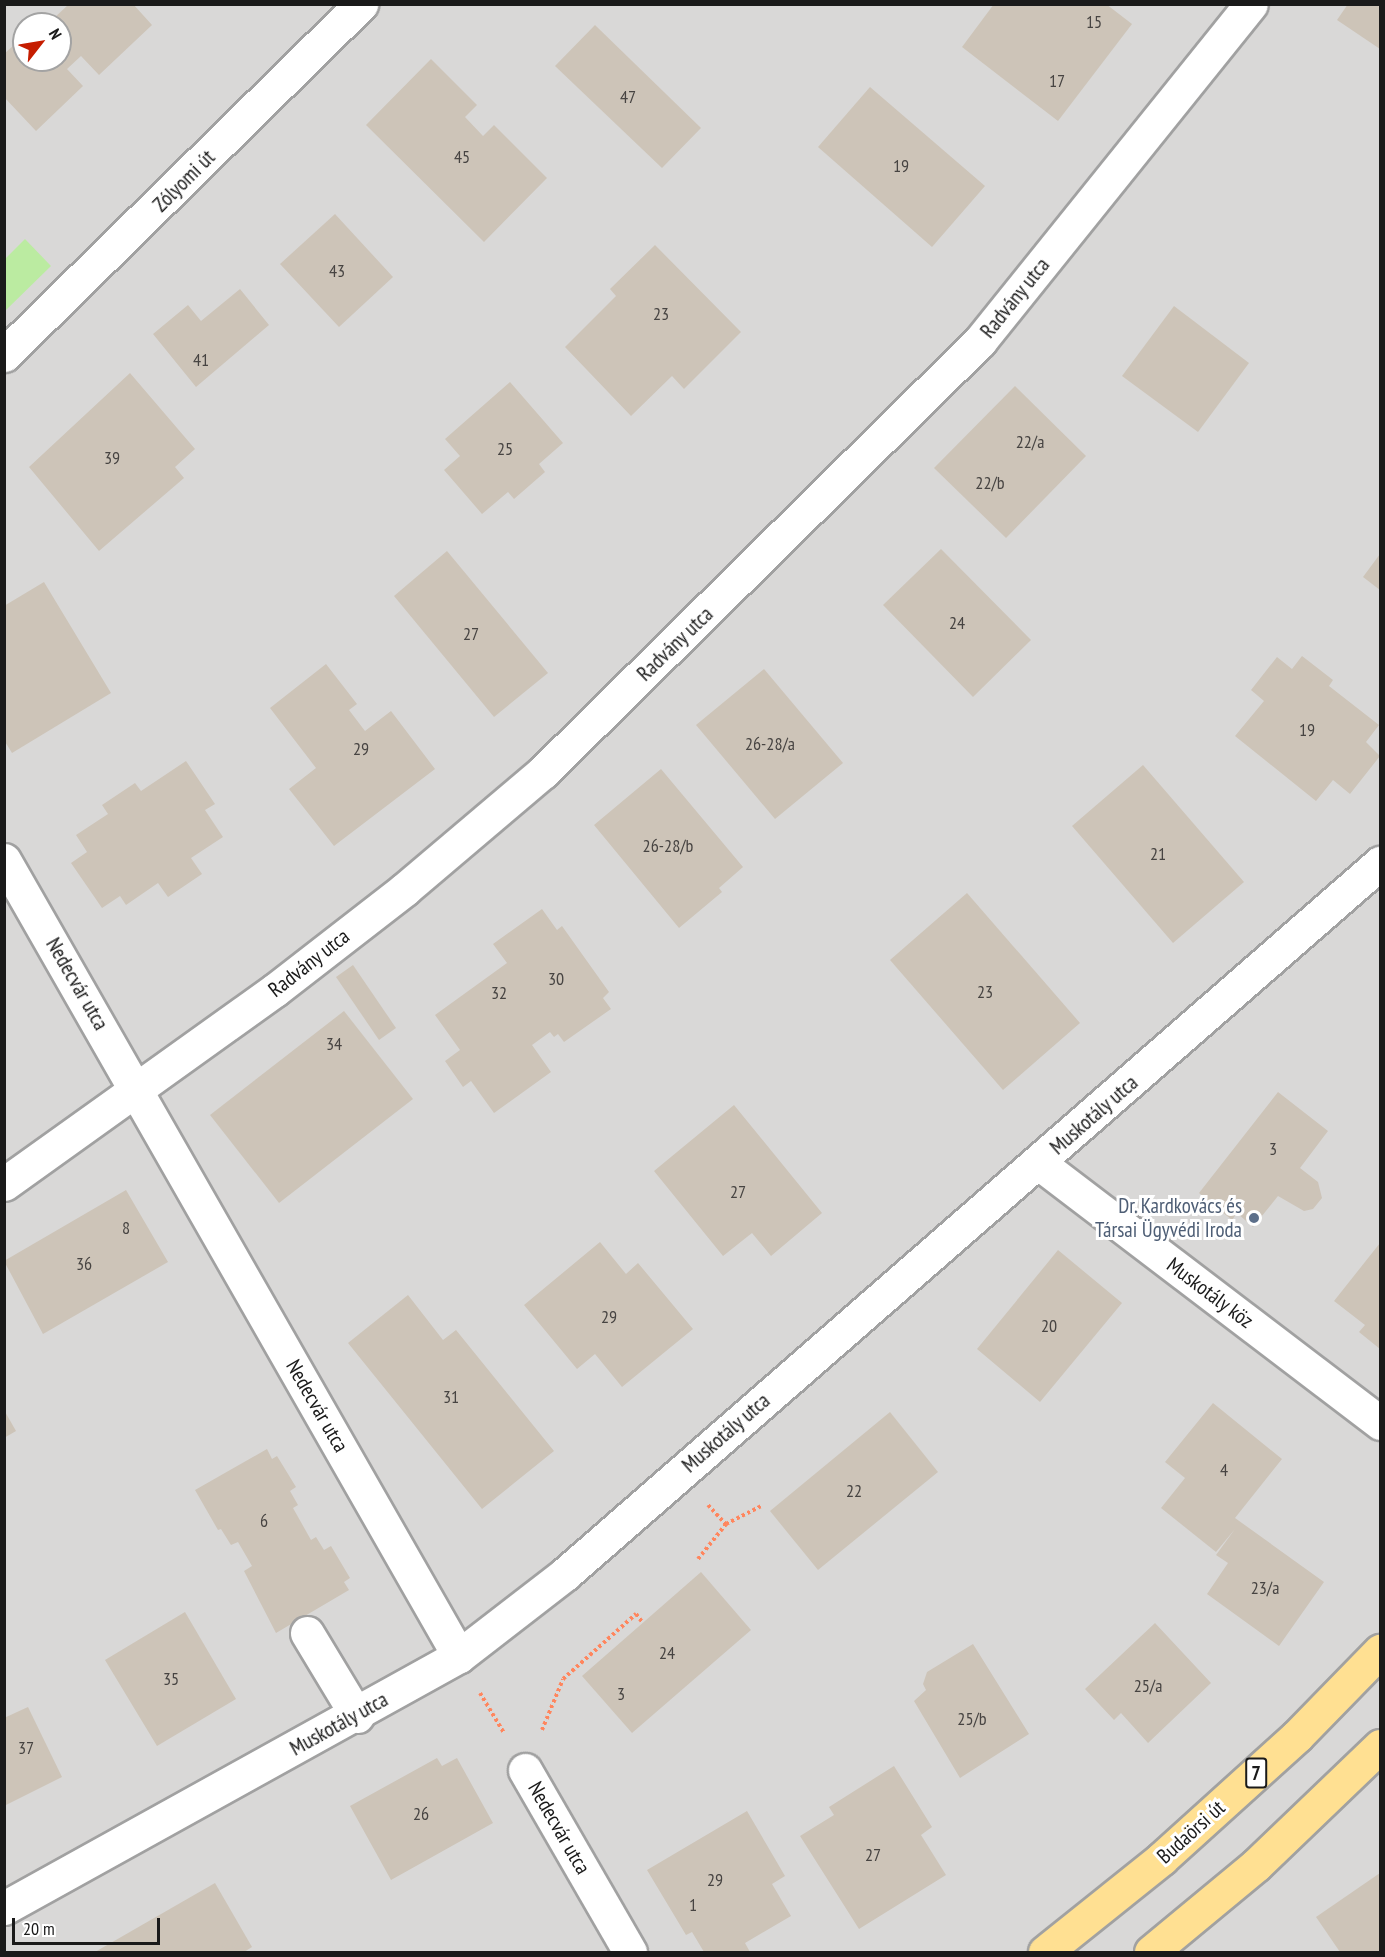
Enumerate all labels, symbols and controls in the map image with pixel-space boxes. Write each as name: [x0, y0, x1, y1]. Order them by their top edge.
house number: 15: [1086, 11, 1102, 33]
north arrow: [12, 12, 72, 72]
text: N: [45, 25, 67, 43]
house number: 17: [1049, 70, 1065, 92]
house number: 47: [620, 86, 636, 108]
street label: Zólyomi út: [148, 145, 220, 217]
house number: 45: [454, 146, 470, 168]
house number: 19: [893, 155, 909, 177]
street label: Radvány utca: [975, 253, 1055, 343]
house number: 43: [329, 260, 345, 282]
house number: 23: [653, 303, 669, 325]
house number: 41: [193, 349, 209, 371]
house number: 22/a: [1016, 431, 1044, 453]
house number: 25: [497, 438, 513, 460]
house number: 39: [104, 447, 120, 469]
house number: 22/b: [975, 472, 1005, 494]
street label: Radvány utca: [632, 601, 718, 687]
house number: 24: [949, 612, 965, 634]
house number: 27: [463, 623, 479, 645]
house number: 19: [1299, 719, 1315, 741]
house number: 26-28/a: [745, 733, 795, 755]
house number: 29: [353, 738, 369, 760]
house number: 26-28/b: [643, 835, 693, 857]
house number: 21: [1150, 843, 1166, 865]
street label: Radvány utca: [263, 923, 355, 1003]
street label: Nedecvár utca: [40, 933, 114, 1035]
house number: 30: [548, 968, 564, 990]
house number: 23: [977, 981, 993, 1003]
house number: 32: [491, 982, 507, 1004]
house number: 34: [326, 1033, 342, 1055]
street label: Muskotály utca: [1045, 1070, 1143, 1160]
house number: 3: [1269, 1138, 1277, 1160]
house number: 27: [730, 1181, 746, 1203]
place label: Dr. Kardkovács és Társai Ügyvédi Iroda: [1095, 1193, 1242, 1243]
marker: Dr. Kardkovács és Társai Ügyvédi Iroda: [1247, 1211, 1261, 1225]
house number: 8: [122, 1217, 130, 1239]
street label: Muskotály köz: [1162, 1252, 1258, 1334]
house number: 36: [76, 1253, 92, 1275]
house number: 29: [601, 1306, 617, 1328]
house number: 20: [1041, 1315, 1057, 1337]
street label: Nedecvár utca: [280, 1355, 354, 1457]
house number: 31: [443, 1386, 459, 1408]
street label: Muskotály utca: [677, 1388, 775, 1478]
house number: 4: [1220, 1459, 1228, 1481]
house number: 22: [846, 1480, 862, 1502]
house number: 6: [260, 1510, 268, 1532]
house number: 23/a: [1251, 1577, 1279, 1599]
house number: 24: [659, 1642, 675, 1664]
house number: 35: [163, 1668, 179, 1690]
house number: 25/a: [1134, 1675, 1162, 1697]
house number: 3: [617, 1683, 625, 1705]
street label: Muskotály utca: [285, 1687, 393, 1761]
house number: 25/b: [957, 1708, 987, 1730]
house number: 37: [18, 1737, 34, 1759]
road number: 7: [1244, 1756, 1268, 1790]
street label: Nedecvár utca: [522, 1777, 596, 1879]
street label: Budaörsi út: [1152, 1795, 1230, 1869]
house number: 26: [413, 1803, 429, 1825]
house number: 27: [865, 1844, 881, 1866]
house number: 29: [707, 1869, 723, 1891]
house number: 1: [689, 1894, 697, 1916]
scale bar: [15, 1906, 164, 1944]
text: 20 m: [23, 1917, 55, 1940]

